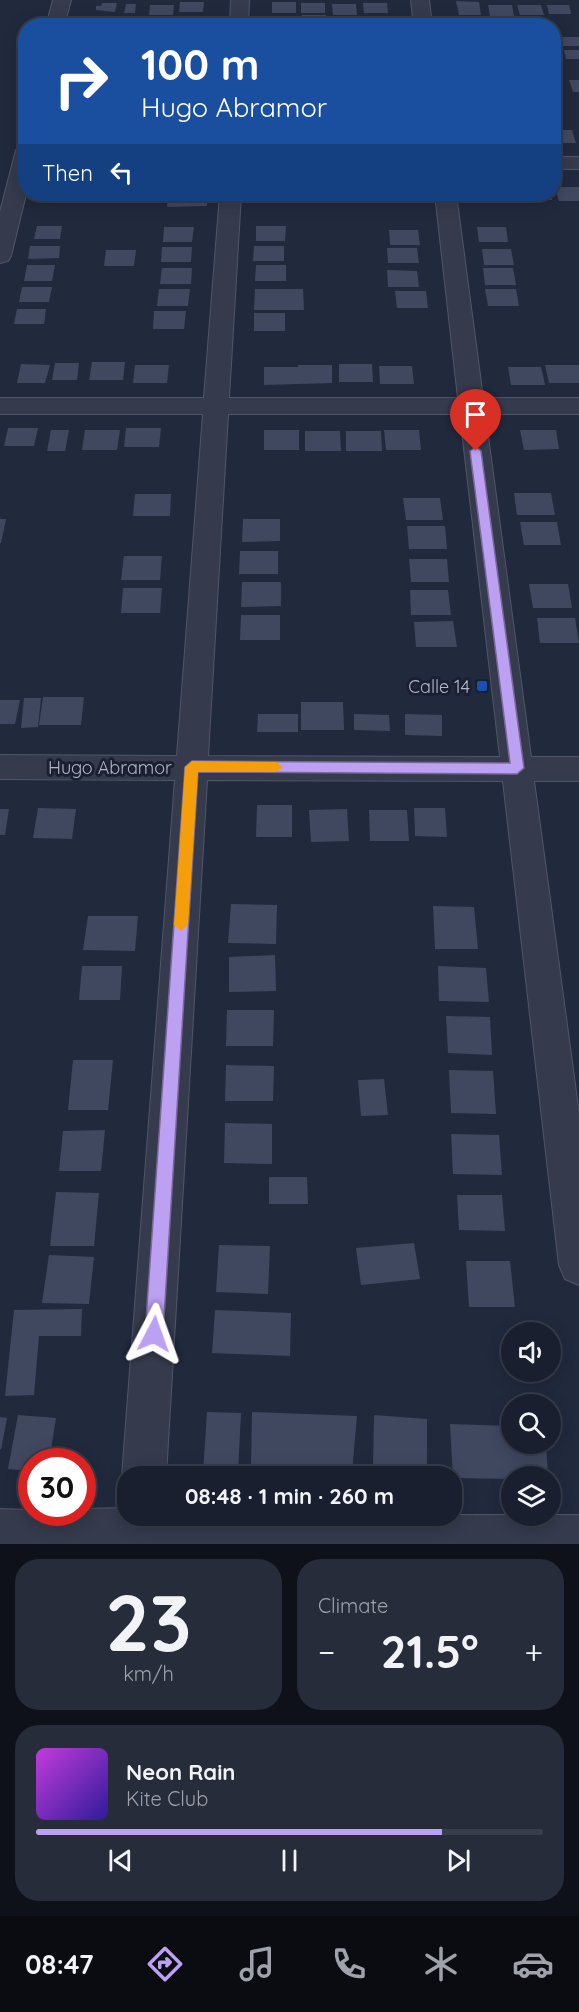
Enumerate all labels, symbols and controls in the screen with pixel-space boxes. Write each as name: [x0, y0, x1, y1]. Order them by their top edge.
text: 100 m: [141, 38, 259, 91]
icon: right: [42, 42, 120, 120]
text: Hugo Abramor: [141, 90, 327, 124]
icon: left: [105, 156, 138, 189]
text: Then: [42, 159, 93, 187]
pin: [450, 389, 501, 451]
icon: arrive: [459, 398, 492, 431]
place label: Calle 14: [408, 675, 470, 698]
marker: Calle 14: [475, 679, 489, 693]
street label: Hugo Abramor: [48, 756, 172, 779]
position arrow: [122, 1302, 186, 1366]
map controls: [501, 1322, 561, 1526]
button: sound: [501, 1322, 561, 1382]
button: search: [501, 1394, 561, 1454]
speed limit sign: 30: [18, 1448, 96, 1526]
button: layers: [501, 1466, 561, 1526]
text: 08:48 · 1 min · 260 m: [185, 1482, 394, 1510]
text: 23: [105, 1573, 192, 1671]
text: Climate: [318, 1593, 388, 1618]
text: 21.5°: [381, 1623, 479, 1679]
text: −: [318, 1631, 335, 1672]
text: +: [524, 1631, 543, 1672]
text: km/h: [123, 1661, 174, 1686]
text: Neon Rain: [126, 1758, 235, 1786]
text: Kite Club: [126, 1786, 208, 1811]
icon: previous: [104, 1844, 137, 1877]
icon: pause: [273, 1844, 306, 1877]
icon: next: [442, 1844, 475, 1877]
icon: directions: [144, 1943, 186, 1985]
icon: music: [236, 1943, 278, 1985]
icon: phone: [328, 1943, 370, 1985]
icon: climate: [420, 1943, 462, 1985]
icon: car: [512, 1943, 554, 1985]
text: 08:47: [25, 1947, 94, 1981]

